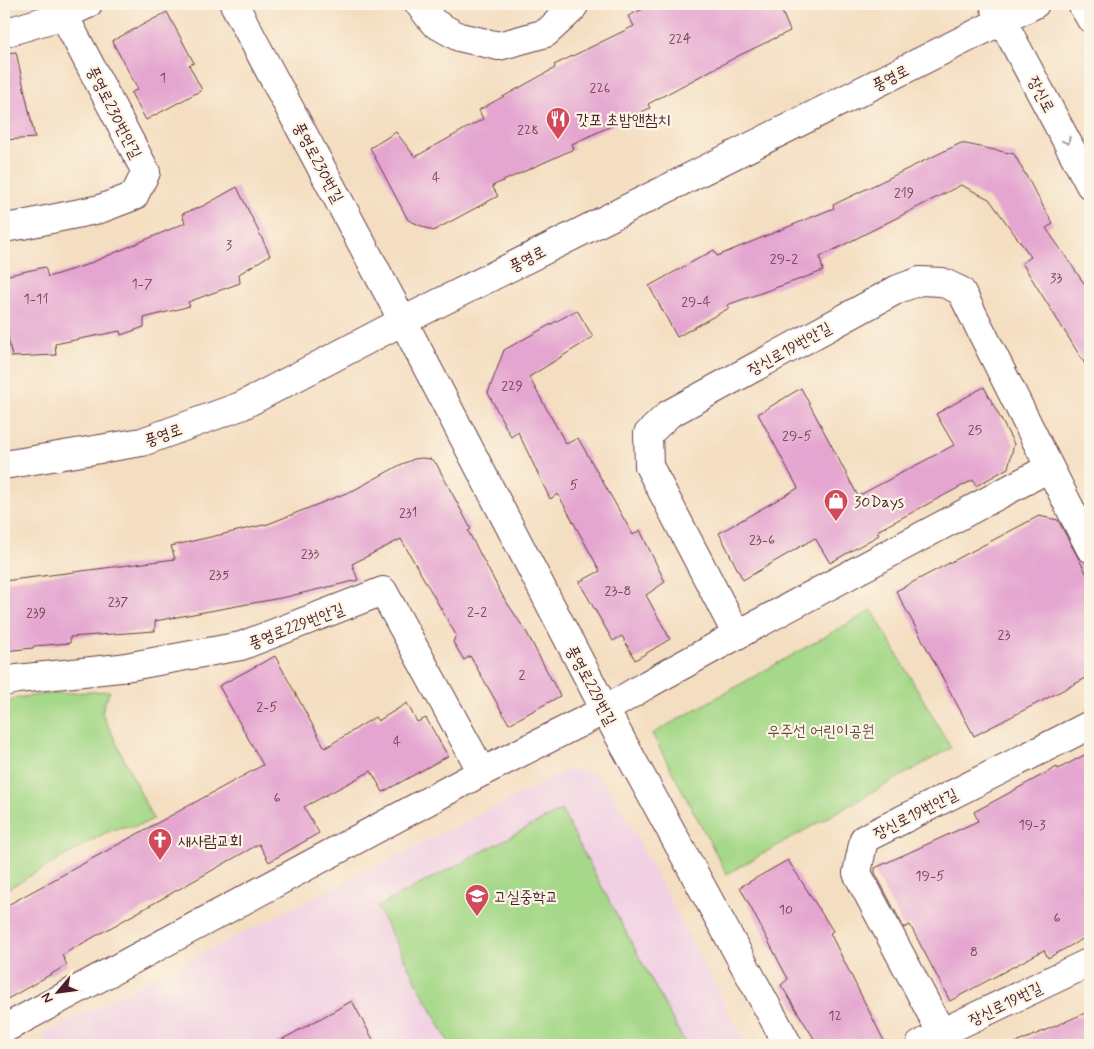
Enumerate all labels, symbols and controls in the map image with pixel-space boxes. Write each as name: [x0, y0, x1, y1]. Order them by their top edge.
house number: 224: [669, 30, 691, 48]
street label: 풍영로: [869, 60, 913, 96]
street label: 풍영로230번안길: [81, 63, 146, 163]
house number: 1: [160, 69, 166, 87]
street label: 장신로: [1022, 73, 1059, 117]
house number: 226: [590, 79, 610, 97]
restaurant icon: 갓포 초밥앤참치: [545, 106, 571, 140]
place label: 갓포 초밥앤참치: [576, 110, 670, 131]
street label: 풍영로230번길: [288, 119, 348, 207]
house number: 228: [517, 121, 539, 139]
one-way arrow: [1061, 135, 1071, 144]
house number: 4: [432, 169, 440, 187]
house number: 219: [894, 184, 914, 202]
house number: 3: [226, 236, 232, 254]
street label: 풍영로: [506, 241, 550, 277]
house number: 29-2: [770, 250, 798, 268]
house number: 33: [1050, 269, 1062, 287]
house number: 1-7: [131, 275, 153, 293]
house number: 1-11: [24, 290, 48, 308]
house number: 29-4: [681, 293, 711, 311]
street label: 장신로19번안길: [744, 318, 835, 381]
house number: 229: [501, 377, 523, 395]
street label: 풍영로: [142, 419, 185, 452]
house number: 25: [968, 421, 982, 439]
house number: 29-5: [782, 427, 812, 445]
house number: 5: [570, 476, 578, 494]
shop icon: 30Days: [823, 488, 849, 522]
place label: 30Days: [854, 492, 904, 513]
house number: 231: [399, 504, 417, 522]
house number: 23-6: [749, 531, 775, 549]
house number: 233: [301, 545, 320, 563]
house number: 235: [209, 566, 229, 584]
house number: 23-8: [605, 582, 631, 600]
house number: 237: [108, 593, 128, 611]
street label: 풍영로229번안길: [246, 598, 347, 654]
house number: 2-2: [467, 603, 487, 621]
house number: 239: [26, 604, 46, 622]
house number: 23: [998, 626, 1010, 644]
street label: 풍영로229번길: [561, 642, 621, 730]
house number: 2: [519, 666, 526, 684]
house number: 2-5: [256, 698, 278, 716]
park label: 우주선 어린이공원: [767, 721, 875, 742]
house number: 4: [393, 733, 401, 751]
street label: 장신로19번안길: [870, 784, 962, 845]
house number: 6: [273, 789, 281, 807]
house number: 19-3: [1018, 816, 1046, 834]
church icon: 새사람교회: [147, 827, 173, 861]
place label: 새사람교회: [178, 831, 242, 852]
house number: 19-5: [915, 867, 945, 885]
school or university icon: 고실중학교: [464, 883, 490, 917]
place label: 고실중학교: [494, 887, 558, 908]
house number: 10: [779, 901, 793, 919]
house number: 6: [1053, 909, 1061, 927]
house number: 8: [970, 943, 978, 961]
north arrow: [32, 966, 82, 1016]
street label: 장신로19번길: [965, 977, 1046, 1031]
text: N: [37, 989, 58, 1006]
house number: 12: [828, 1007, 842, 1025]

